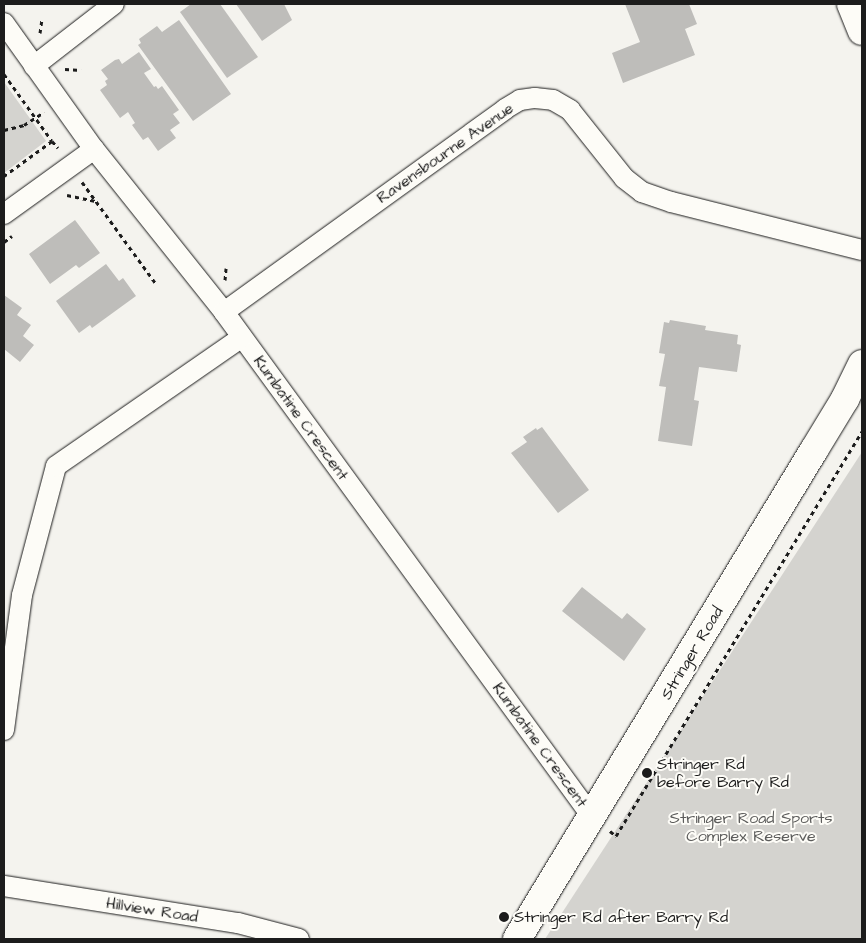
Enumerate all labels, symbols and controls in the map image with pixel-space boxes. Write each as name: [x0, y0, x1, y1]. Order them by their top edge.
street label: Ravensbourne Avenue: [373, 99, 517, 207]
street label: Kumbatine Crescent: [249, 352, 353, 484]
street label: Stringer Road: [657, 603, 727, 703]
street label: Kumbatine Crescent: [488, 679, 592, 811]
place label: Stringer Rd before Barry Rd: [657, 754, 789, 792]
marker: Stringer Rd before Barry Rd: [641, 767, 653, 779]
park label: Stringer Road Sports Complex Reserve: [670, 808, 832, 846]
street label: Hillview Road: [105, 893, 199, 927]
place label: Stringer Rd after Barry Rd: [514, 907, 728, 927]
marker: Stringer Rd after Barry Rd: [498, 911, 510, 923]

